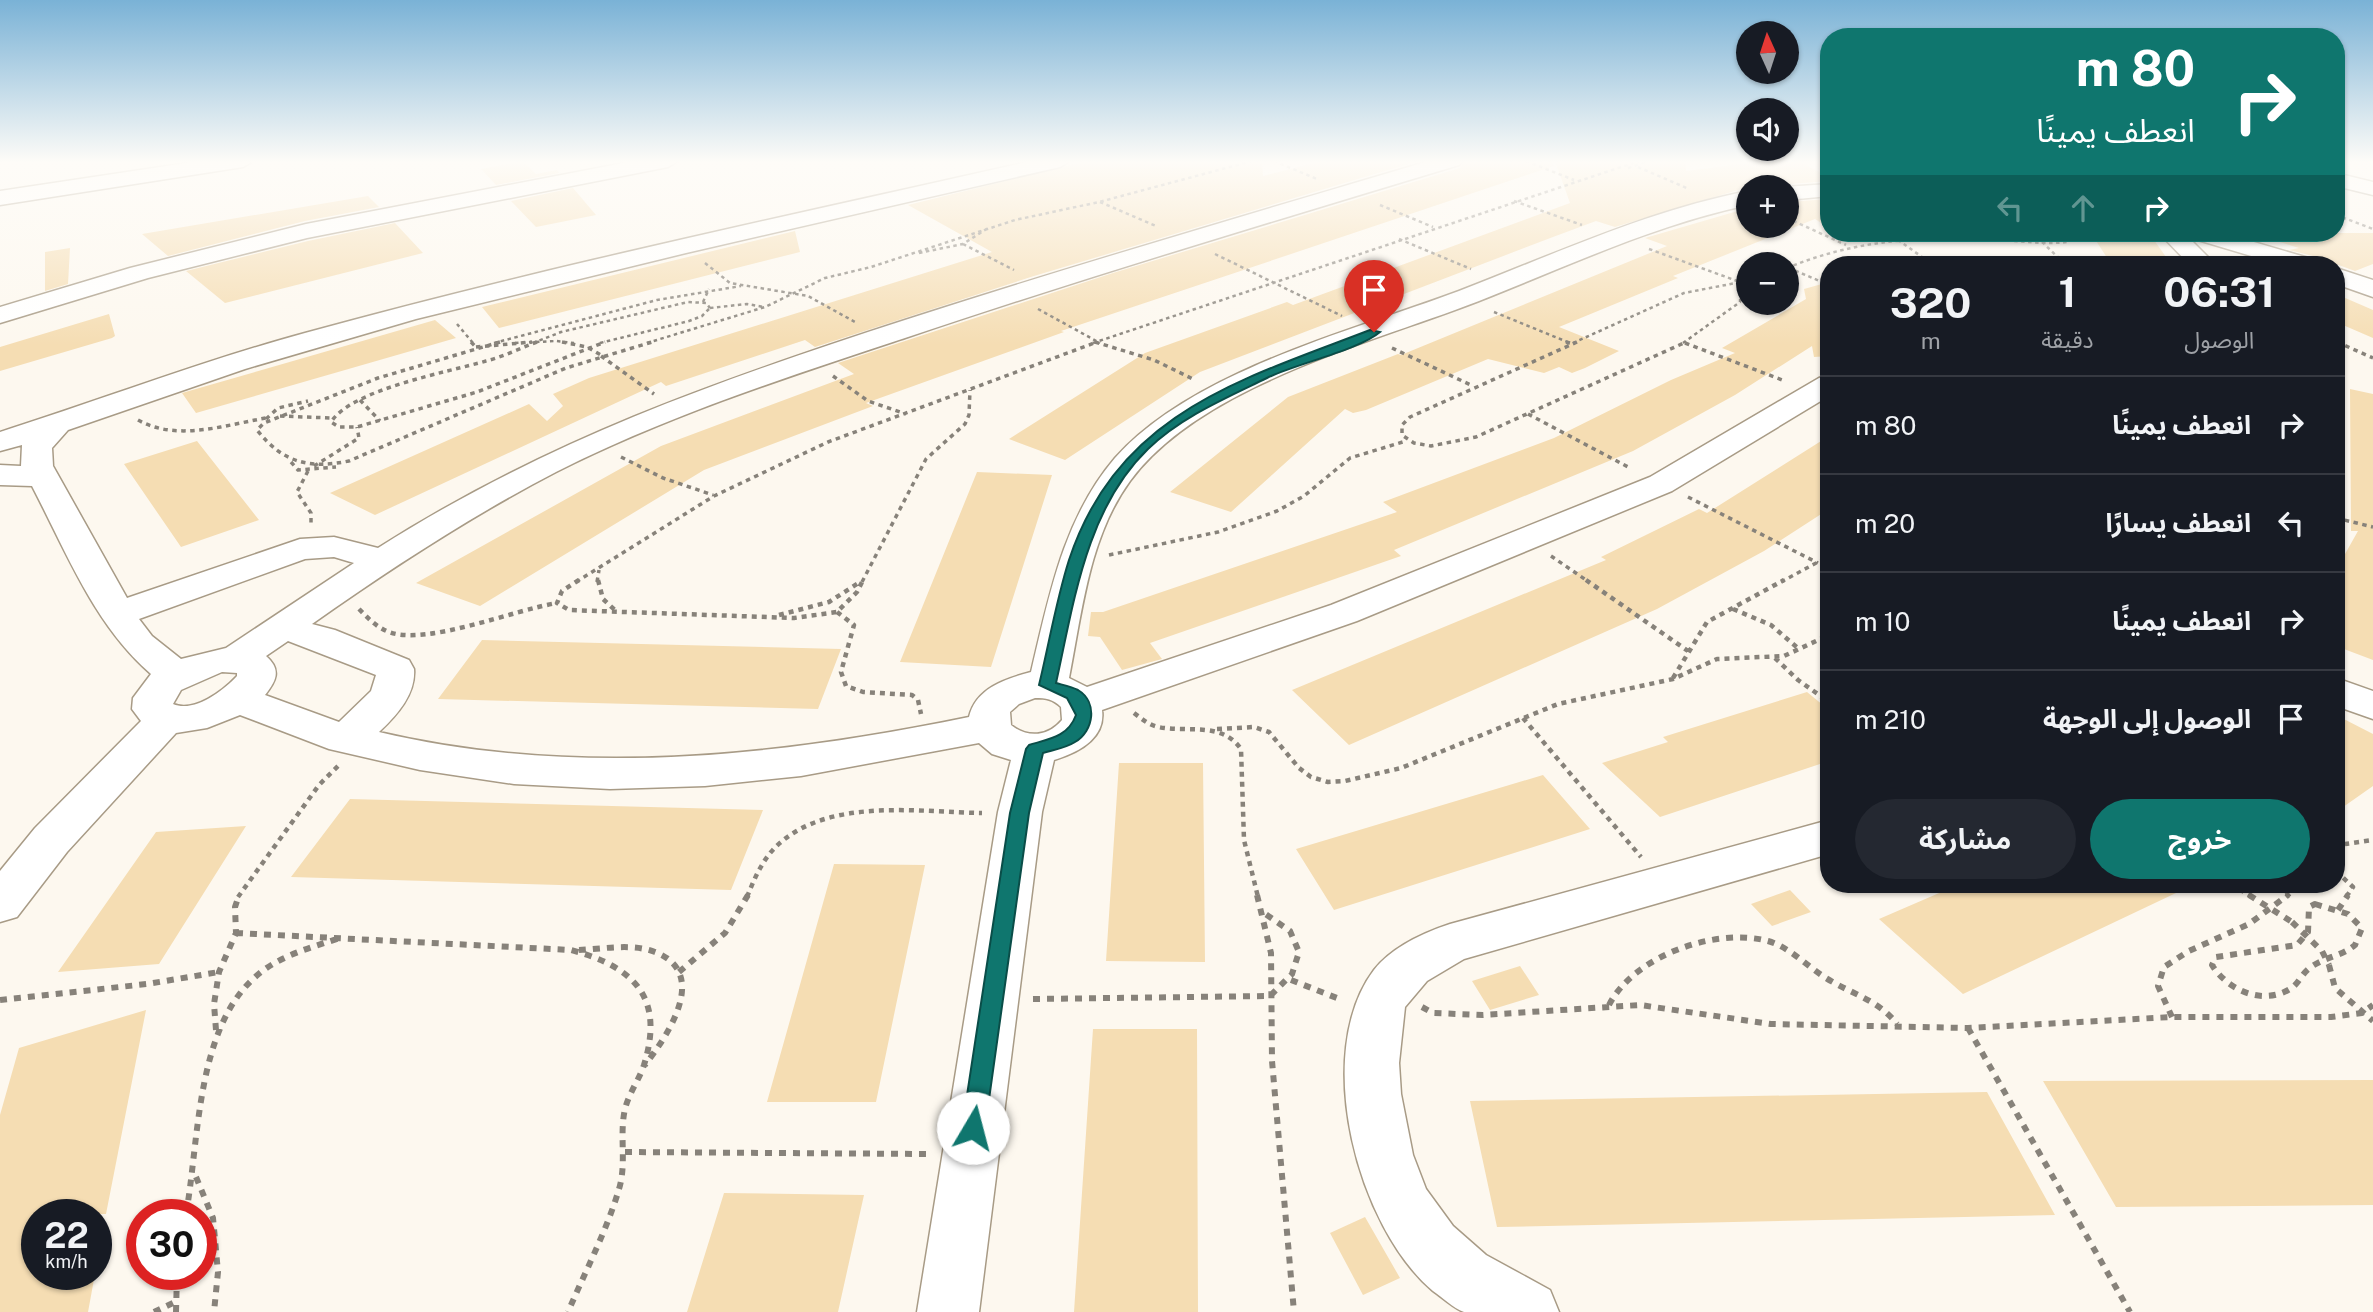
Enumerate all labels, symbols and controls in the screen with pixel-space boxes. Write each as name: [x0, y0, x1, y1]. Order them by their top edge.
north arrow: [1736, 21, 1799, 84]
map controls: [1736, 21, 1799, 315]
text: 80 m: [2076, 39, 2195, 97]
icon: right: [2219, 56, 2310, 147]
button: sound: [1736, 98, 1799, 161]
text: انعطف يمينًا: [2036, 112, 2195, 149]
button: +: [1736, 175, 1799, 238]
icon: left: [1991, 189, 2029, 227]
icon: ahead: [2064, 189, 2102, 227]
icon: right: [2137, 189, 2175, 227]
button: −: [1736, 252, 1799, 315]
pin: [1344, 260, 1404, 332]
text: 1: [2058, 267, 2076, 316]
text: 06:31: [2163, 267, 2275, 316]
icon: arrive: [1355, 271, 1393, 309]
text: 320: [1890, 278, 1971, 327]
text: دقيقة: [2041, 326, 2094, 353]
text: الوصول: [2184, 326, 2254, 353]
text: m: [1921, 327, 1941, 354]
icon: right: [2272, 406, 2310, 444]
text: انعطف يمينًا: [2112, 409, 2251, 440]
text: 80 m: [1855, 410, 1916, 441]
icon: left: [2272, 504, 2310, 542]
text: انعطف يسارًا: [2105, 507, 2251, 538]
text: 20 m: [1855, 508, 1915, 539]
icon: right: [2272, 602, 2310, 640]
text: انعطف يمينًا: [2112, 605, 2251, 636]
text: 10 m: [1855, 606, 1910, 637]
icon: arrive: [2272, 700, 2310, 738]
text: الوصول إلى الوجهة: [2043, 703, 2251, 734]
text: 210 m: [1855, 704, 1926, 735]
button: مشاركة: [1855, 799, 2076, 879]
button: خروج: [2090, 799, 2310, 879]
position arrow: [936, 1091, 1010, 1165]
speed limit sign: 30: [126, 1199, 217, 1290]
text: 22: [44, 1215, 89, 1256]
text: km/h: [45, 1251, 88, 1272]

